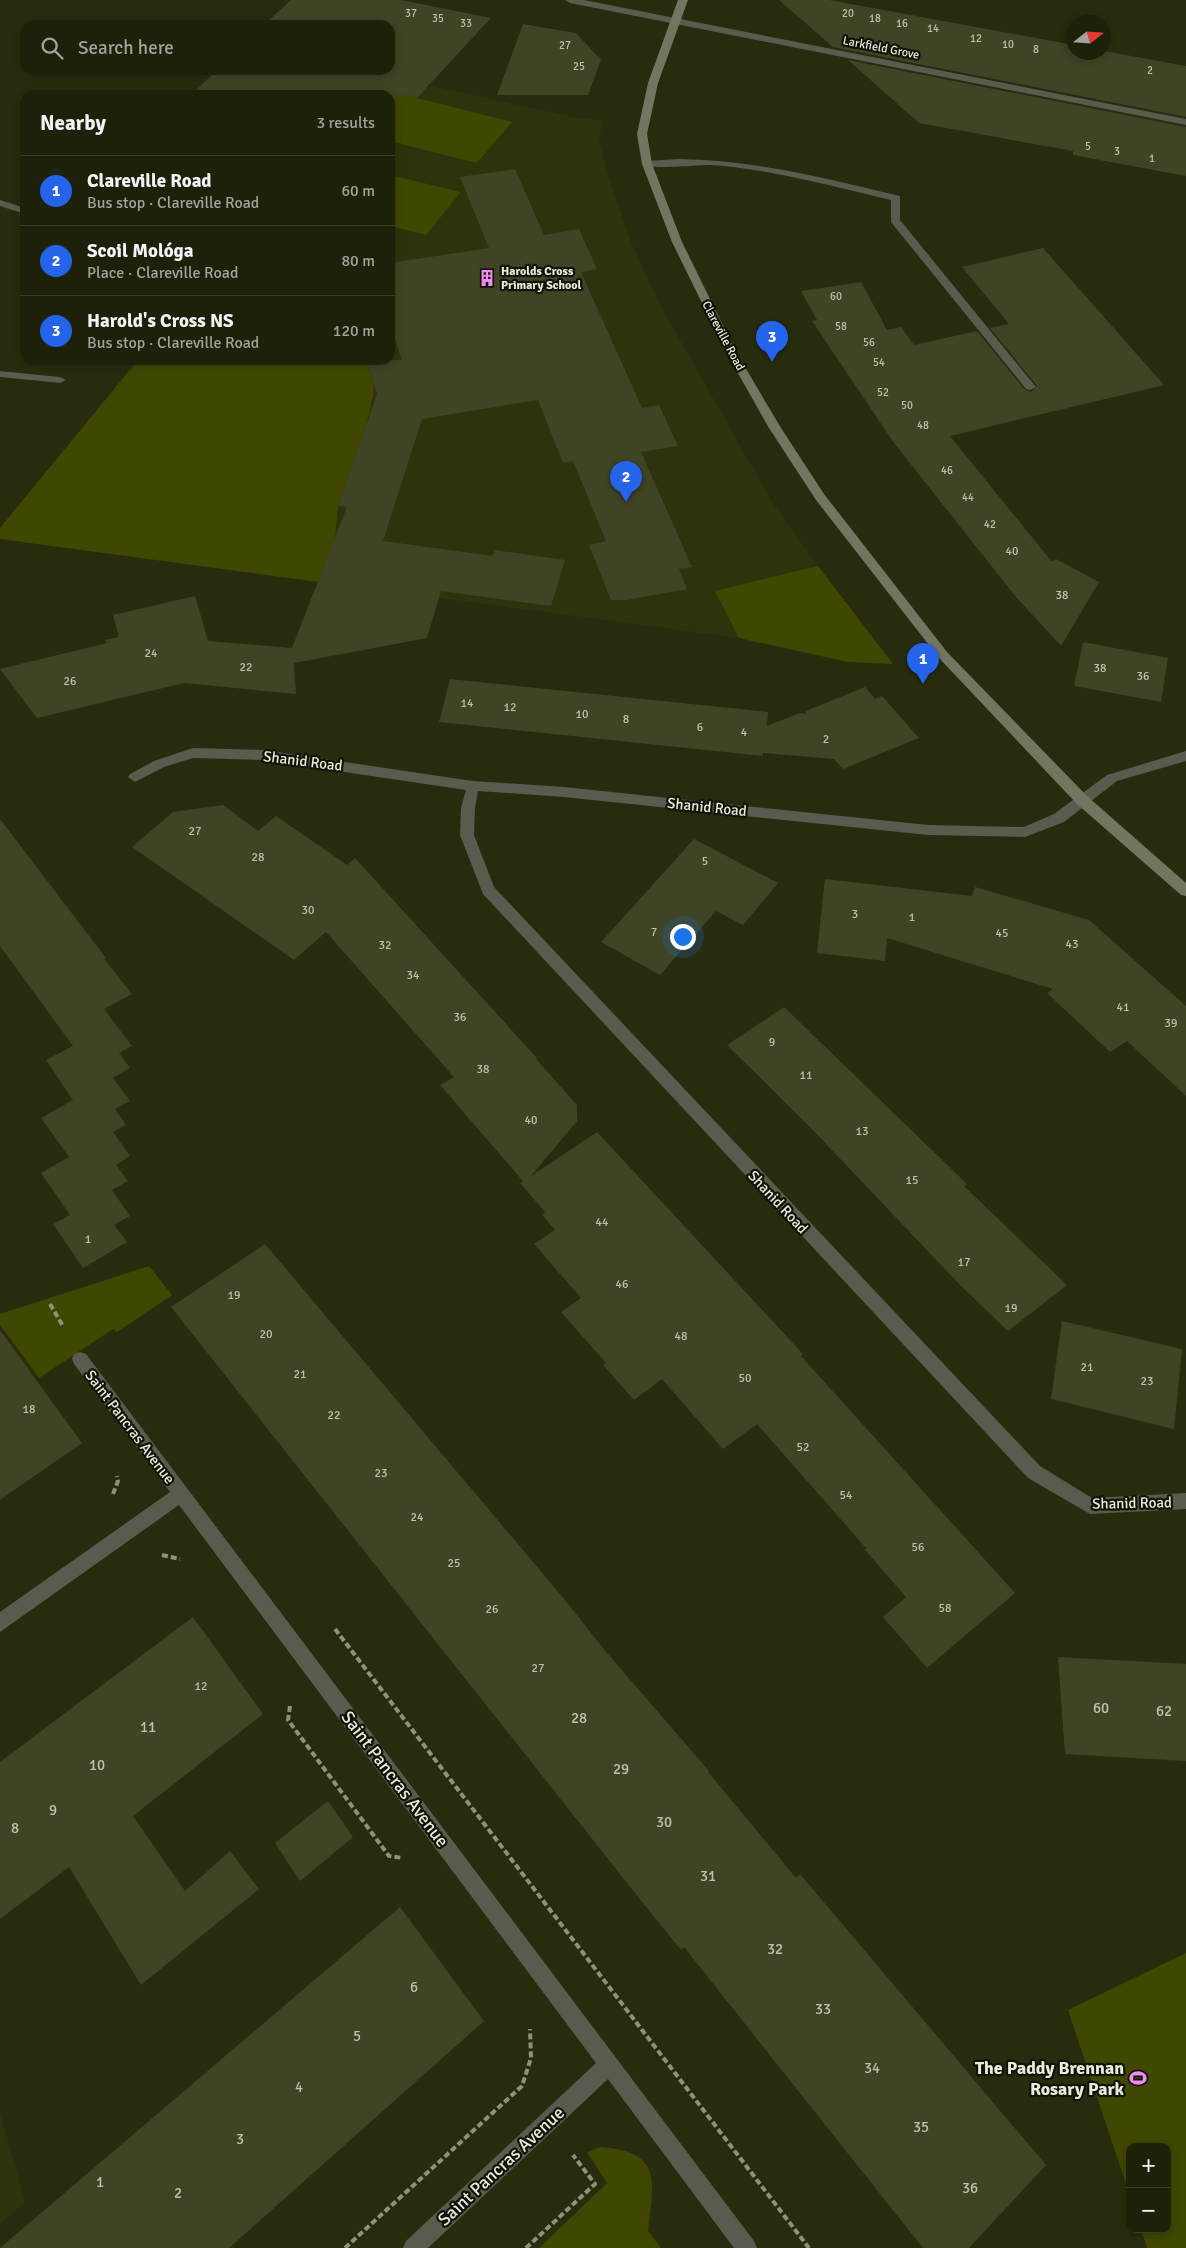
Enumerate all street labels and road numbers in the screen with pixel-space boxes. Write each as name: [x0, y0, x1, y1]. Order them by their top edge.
street label: Larkfield Grove: [842, 33, 920, 63]
street label: Clareville Road: [698, 299, 748, 373]
street label: Shanid Road: [262, 747, 344, 775]
street label: Shanid Road: [666, 794, 748, 820]
street label: Shanid Road: [744, 1167, 812, 1237]
street label: Saint Pancras Avenue: [81, 1367, 179, 1487]
street label: Shanid Road: [1092, 1493, 1172, 1513]
street label: Saint Pancras Avenue: [337, 1706, 453, 1852]
street label: Saint Pancras Avenue: [433, 2102, 569, 2230]

